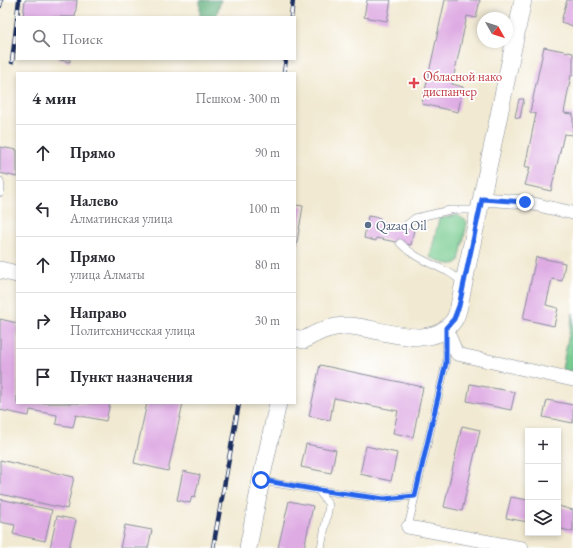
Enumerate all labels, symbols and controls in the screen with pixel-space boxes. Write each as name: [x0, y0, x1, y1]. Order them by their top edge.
north arrow: [477, 12, 513, 48]
search box: [16, 16, 296, 60]
icon: search: [30, 27, 52, 49]
text: Поиск: [62, 29, 103, 48]
place label: Обласной нако диспанчер: [423, 68, 502, 100]
marker: Обласной нако диспанчер: [408, 77, 420, 89]
text: 4 мин: [32, 87, 76, 109]
text: Пешком · 300 m: [196, 90, 280, 107]
icon: ahead: [32, 142, 54, 164]
text: Прямо: [70, 143, 115, 162]
text: 90 m: [255, 144, 280, 161]
text: Налево: [70, 191, 118, 210]
route end: [516, 193, 534, 211]
icon: left: [32, 198, 54, 220]
text: 100 m: [249, 200, 280, 217]
text: Алматинская улица: [70, 210, 173, 227]
place label: Qazaq Oil: [376, 217, 427, 234]
marker: Qazaq Oil: [363, 220, 373, 230]
text: Прямо: [70, 247, 115, 266]
icon: ahead: [32, 254, 54, 276]
text: 80 m: [255, 256, 280, 273]
text: улица Алматы: [70, 266, 145, 283]
text: Направо: [70, 303, 127, 322]
icon: right: [32, 310, 54, 332]
text: 30 m: [255, 312, 280, 329]
text: Политехническая улица: [70, 322, 195, 339]
icon: arrive: [32, 366, 54, 388]
text: Пункт назначения: [70, 367, 193, 386]
map controls: [525, 428, 561, 536]
button: +: [525, 428, 561, 464]
button: −: [525, 464, 561, 500]
route start: [252, 471, 270, 489]
button: layers: [525, 500, 561, 536]

